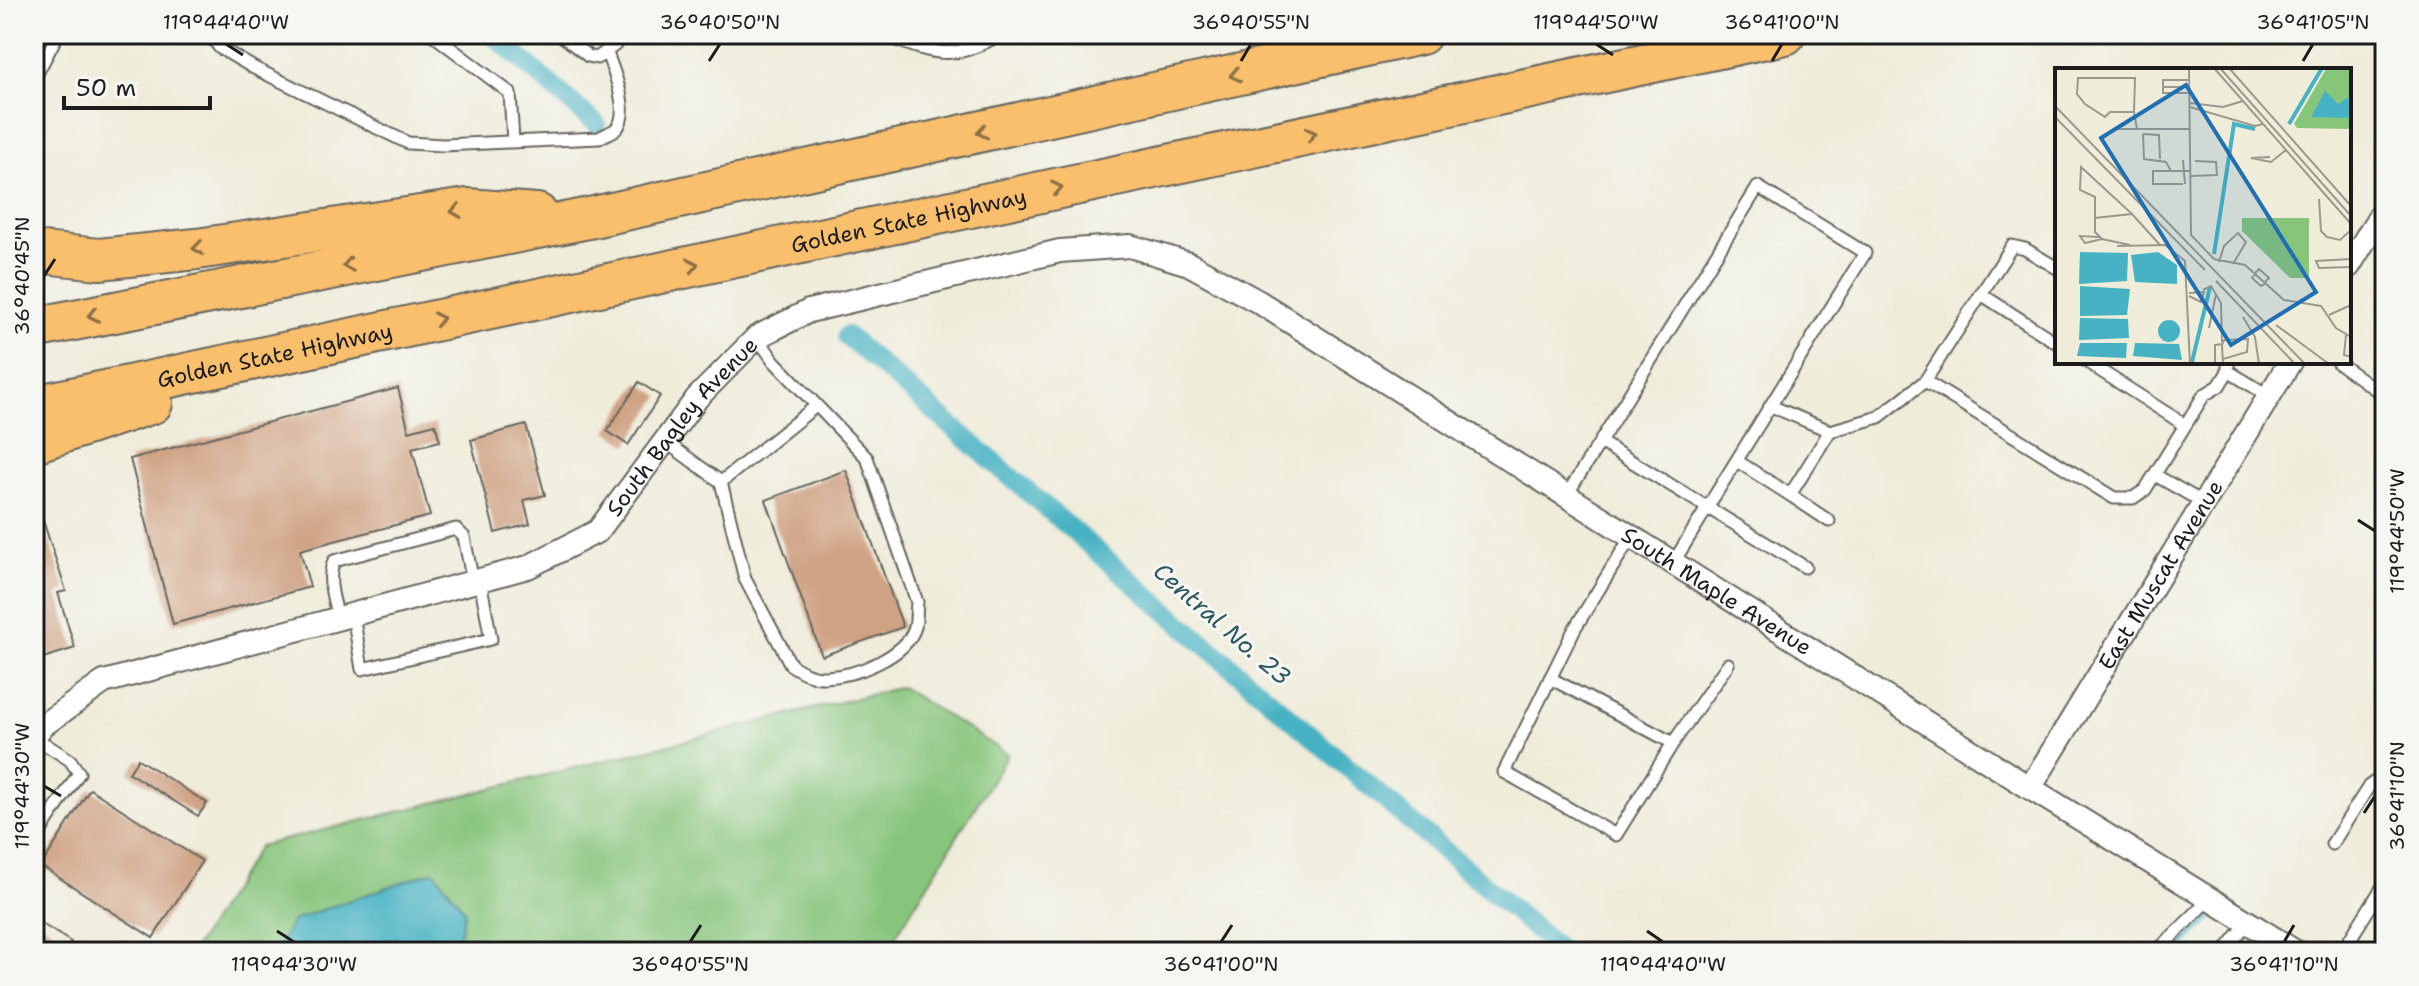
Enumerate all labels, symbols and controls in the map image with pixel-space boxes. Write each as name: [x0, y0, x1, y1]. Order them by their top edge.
text: 119°44'40"W: [163, 9, 289, 35]
text: 36°40'50"N: [660, 9, 780, 35]
text: 36°40'55"N: [1192, 9, 1310, 35]
text: 119°44'50"W: [1533, 9, 1659, 35]
text: 36°41'00"N: [1724, 9, 1840, 35]
text: 36°41'05"N: [2257, 9, 2370, 35]
scale bar: [64, 60, 210, 110]
one-way arrow: [1229, 66, 1243, 83]
inset map: [2055, 68, 2351, 364]
text: 50 m: [76, 72, 136, 104]
one-way arrow: [975, 123, 989, 140]
one-way arrow: [1304, 126, 1318, 143]
one-way arrow: [1050, 180, 1063, 197]
street label: Golden State Highway: [788, 181, 1029, 259]
one-way arrow: [449, 202, 462, 219]
text: 36°40'45"N: [9, 217, 35, 335]
one-way arrow: [192, 240, 205, 257]
one-way arrow: [341, 256, 354, 273]
one-way arrow: [686, 257, 700, 274]
one-way arrow: [86, 306, 99, 323]
one-way arrow: [432, 311, 445, 328]
street label: Golden State Highway: [154, 316, 395, 394]
street label: South Bagley Avenue: [600, 330, 764, 522]
text: 119°44'50"W: [2384, 468, 2410, 594]
street label: East Muscat Avenue: [2091, 474, 2229, 675]
street label: South Maple Avenue: [1616, 520, 1817, 661]
water label: Central No. 23: [1146, 555, 1298, 693]
text: 119°44'30"W: [9, 723, 35, 849]
text: 36°41'10"N: [2384, 741, 2410, 851]
text: 119°44'30"W: [231, 951, 357, 977]
text: 36°40'55"N: [631, 951, 749, 977]
text: 36°41'00"N: [1163, 951, 1279, 977]
text: 119°44'40"W: [1600, 951, 1726, 977]
text: 36°41'10"N: [2229, 951, 2339, 977]

